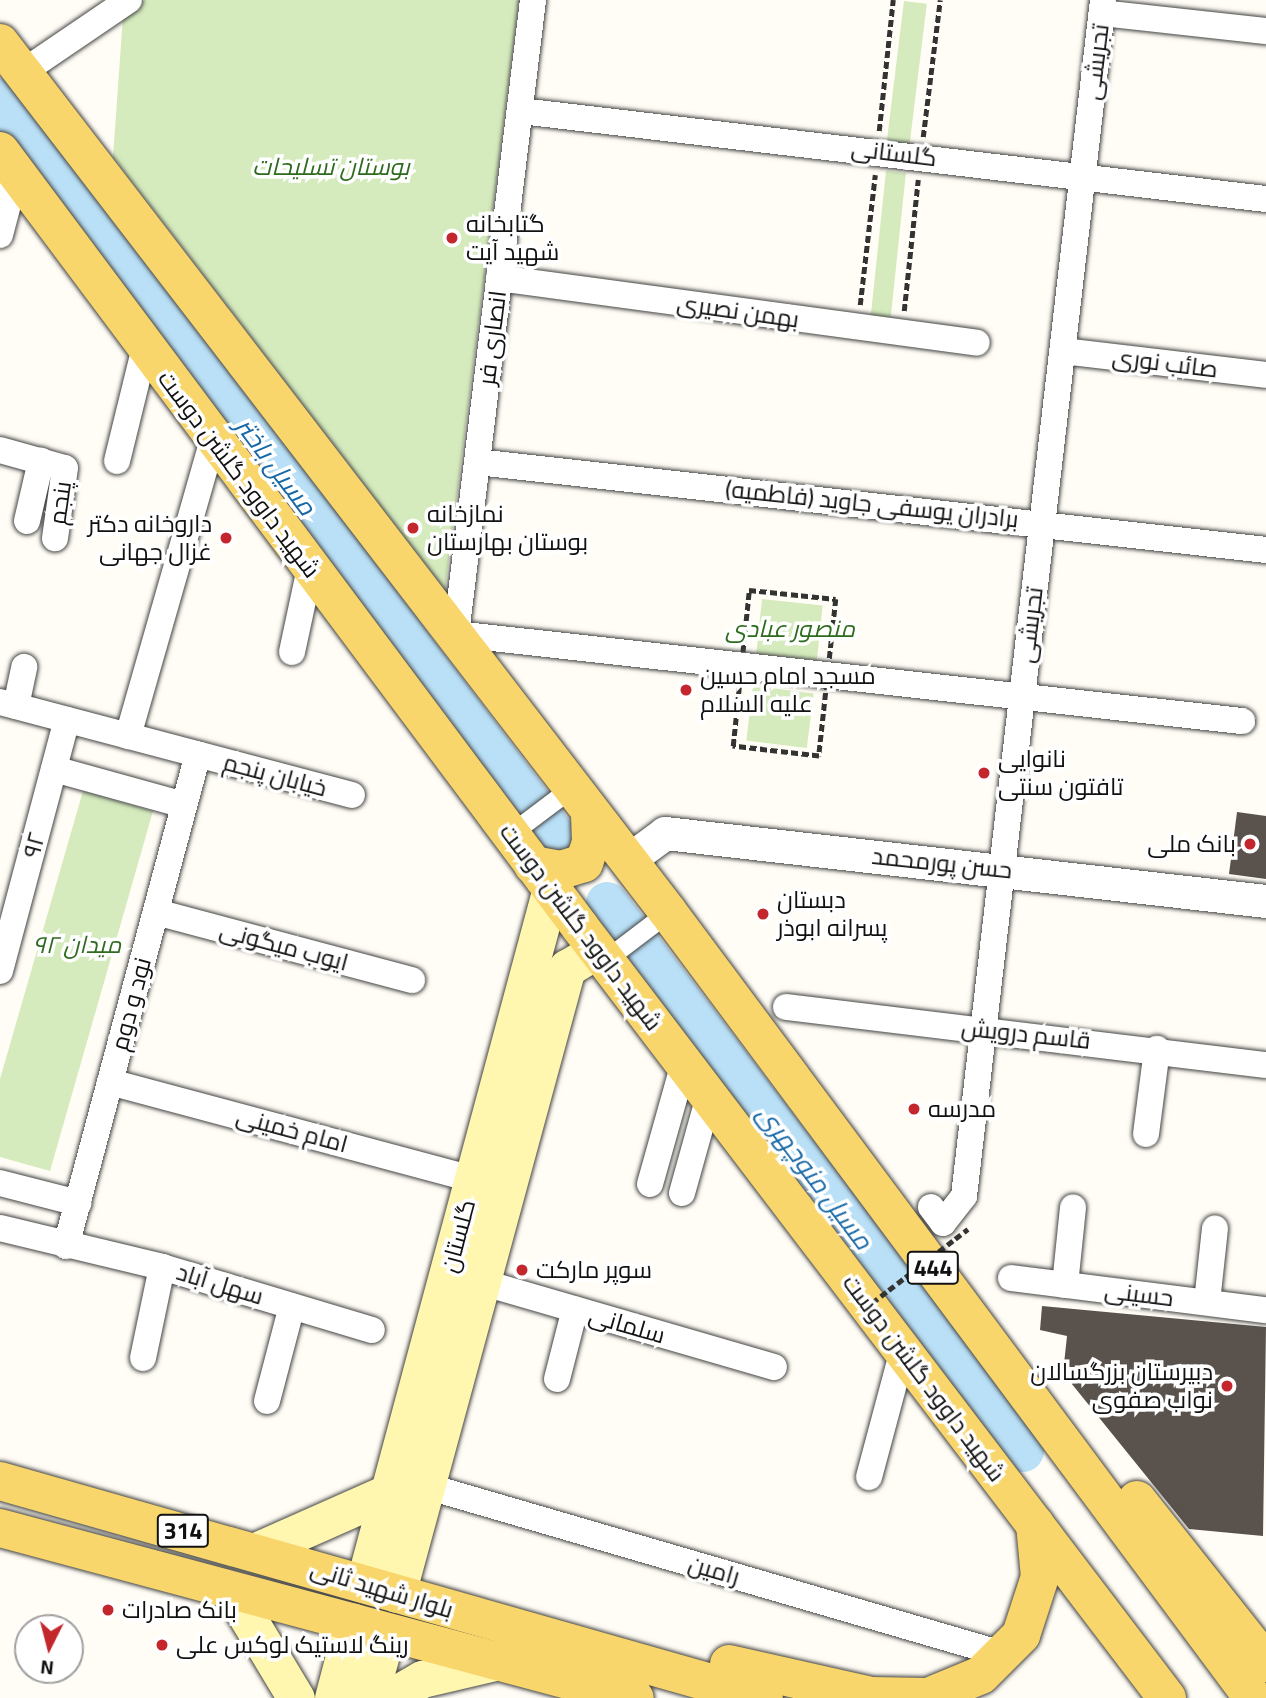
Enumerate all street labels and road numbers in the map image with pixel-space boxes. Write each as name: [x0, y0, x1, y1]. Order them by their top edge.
street label: تجریشی: [1077, 22, 1115, 102]
street label: گلستانی: [850, 133, 938, 173]
street label: بهمن نصیری: [675, 288, 801, 334]
street label: انصاری فر: [472, 289, 512, 387]
street label: صائب نوری: [1111, 342, 1219, 384]
street label: شهید داوود گلشن دوست: [152, 365, 326, 583]
street label: برادران یوسفی جاوید (فاطمیه): [724, 474, 1020, 534]
street label: پنجم: [43, 479, 77, 527]
street label: تجریشی: [1011, 585, 1049, 665]
street label: خیابان پنجم: [220, 747, 330, 803]
street label: شهید داوود گلشن دوست: [494, 818, 668, 1036]
street label: ۹۲: [17, 829, 51, 861]
street label: حسن پورمحمد: [870, 841, 1014, 885]
street label: ایوب میگونی: [217, 915, 351, 977]
street label: نود و دوم: [105, 954, 157, 1054]
street label: قاسم درویش: [960, 1013, 1092, 1055]
street label: امام خمینی: [233, 1101, 351, 1159]
street label: گلستان: [434, 1196, 482, 1276]
road number: 444: [907, 1248, 959, 1288]
street label: سهل آباد: [173, 1257, 267, 1311]
street label: شهید داوود گلشن دوست: [837, 1269, 1011, 1487]
street label: حسینی: [1103, 1275, 1175, 1313]
street label: سلمانی: [585, 1300, 669, 1350]
road number: 314: [157, 1512, 209, 1550]
street label: رامین: [685, 1549, 743, 1591]
street label: بلوار شهید ثانی: [307, 1554, 457, 1624]

